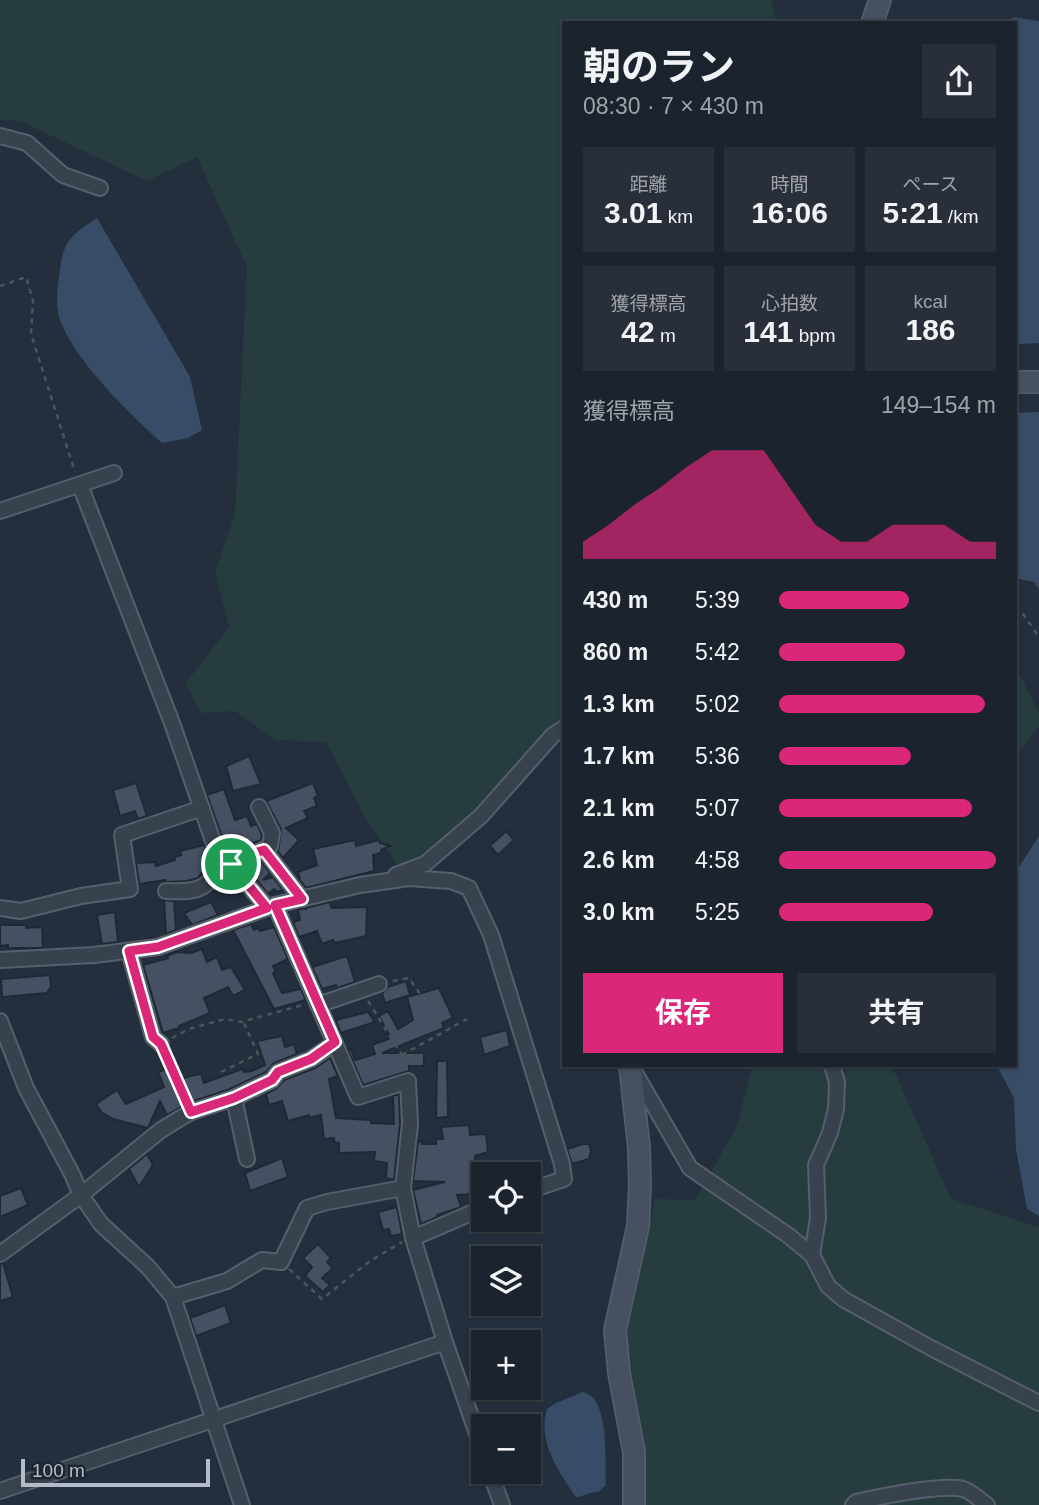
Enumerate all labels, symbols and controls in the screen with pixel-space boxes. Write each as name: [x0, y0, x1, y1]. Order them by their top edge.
button: share: [922, 44, 996, 118]
text: 朝のラン: [583, 46, 735, 88]
text: 08:30 · 7 × 430 m: [583, 93, 764, 119]
text: 距離: [629, 174, 668, 195]
text: 時間: [770, 174, 809, 195]
text: ペース: [902, 174, 959, 195]
text: 3.01: [604, 196, 662, 229]
text: 16:06: [751, 196, 828, 229]
text: 5:21: [883, 196, 943, 229]
text: km: [662, 206, 693, 227]
text: /km: [943, 206, 978, 227]
text: kcal: [914, 291, 947, 312]
text: 獲得標高: [610, 293, 687, 314]
text: 心拍数: [761, 293, 818, 314]
text: 186: [905, 313, 956, 346]
text: 42: [621, 315, 655, 348]
text: 141: [743, 315, 793, 348]
text: m: [655, 325, 676, 346]
text: bpm: [793, 325, 836, 346]
text: 149–154 m: [881, 392, 996, 418]
text: 獲得標高: [583, 398, 675, 424]
text: 430 m: [583, 587, 648, 613]
text: 5:39: [695, 587, 740, 613]
text: 860 m: [583, 639, 648, 665]
text: 5:42: [695, 639, 740, 665]
text: 1.3 km: [583, 691, 655, 717]
text: 5:02: [695, 691, 740, 717]
text: 1.7 km: [583, 743, 655, 769]
text: 5:36: [695, 743, 740, 769]
text: 2.1 km: [583, 795, 655, 821]
text: 5:07: [695, 795, 740, 821]
pin: [201, 834, 261, 894]
icon: arrive: [212, 845, 250, 883]
text: 2.6 km: [583, 847, 655, 873]
text: 4:58: [695, 847, 740, 873]
text: 3.0 km: [583, 899, 655, 925]
text: 5:25: [695, 899, 740, 925]
button: 保存: [583, 973, 783, 1053]
button: 共有: [797, 973, 996, 1053]
map controls: [471, 1162, 541, 1484]
button: locate: [471, 1162, 541, 1232]
button: layers: [471, 1246, 541, 1316]
button: +: [471, 1330, 541, 1400]
button: −: [471, 1414, 541, 1484]
scale bar: [21, 1456, 210, 1488]
text: 100 m: [32, 1460, 85, 1481]

